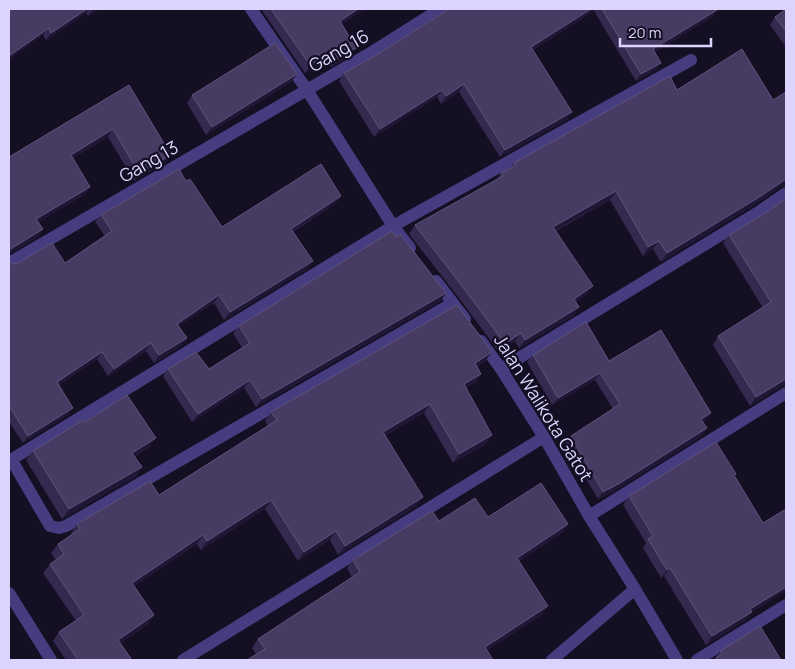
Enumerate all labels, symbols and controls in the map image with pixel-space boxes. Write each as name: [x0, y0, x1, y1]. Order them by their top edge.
scale bar: [620, 15, 711, 47]
text: 20 m: [628, 22, 661, 43]
street label: Gang 16: [304, 23, 373, 77]
street label: Gang 13: [115, 135, 182, 188]
street label: Jalan Walikota Gatot: [489, 330, 599, 485]

